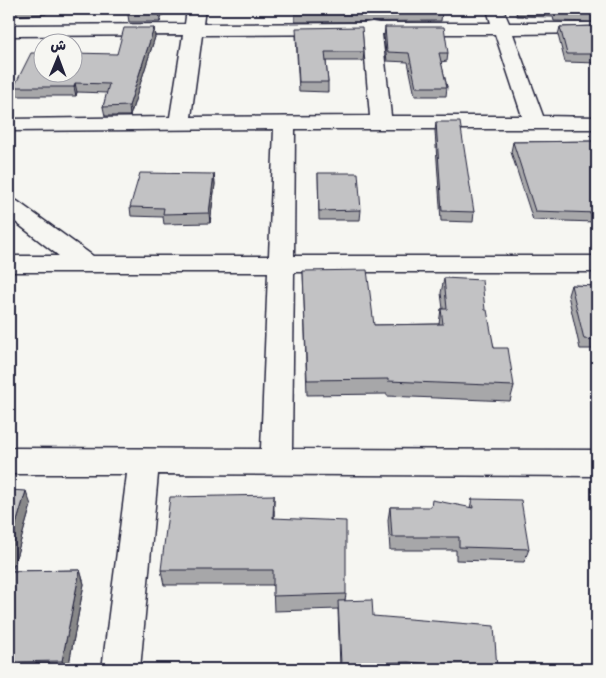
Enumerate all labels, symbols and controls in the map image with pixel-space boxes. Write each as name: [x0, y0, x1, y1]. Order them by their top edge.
north arrow: [32, 32, 82, 82]
text: ش: [50, 37, 66, 54]

